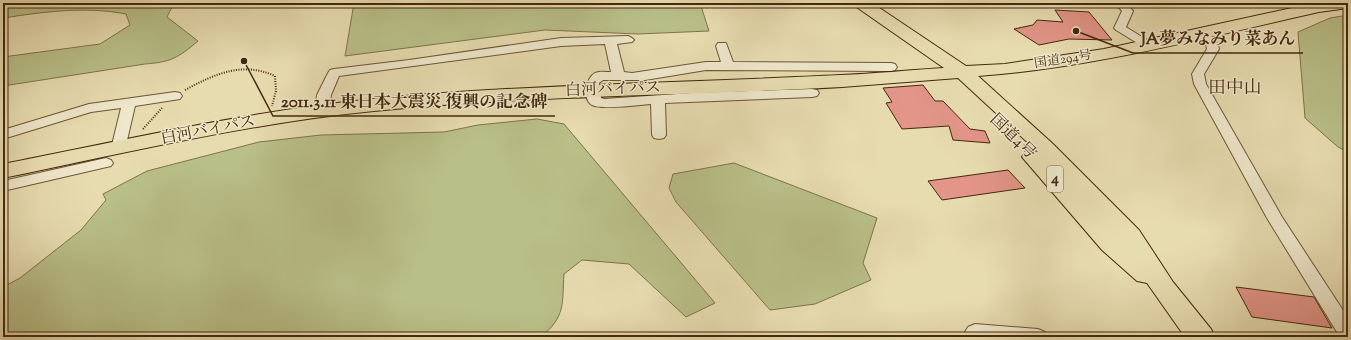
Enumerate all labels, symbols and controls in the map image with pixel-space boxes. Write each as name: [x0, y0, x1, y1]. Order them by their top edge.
callout: JA夢みなみり菜あん: [1133, 24, 1303, 53]
text: JA夢みなみり菜あん: [1139, 28, 1295, 52]
street label: 国道294号: [1033, 47, 1093, 73]
district label: 田中山: [1208, 76, 1262, 102]
street label: 白河バイパス: [565, 77, 661, 103]
callout: 2011.3.11 東日本大震災 復興の記念碑: [273, 87, 555, 116]
text: 2011.3.11 東日本大震災 復興の記念碑: [281, 91, 547, 115]
street label: 国道4号: [984, 109, 1040, 165]
street label: 白河バイパス: [159, 111, 257, 151]
road number: 4: [1047, 166, 1063, 192]

